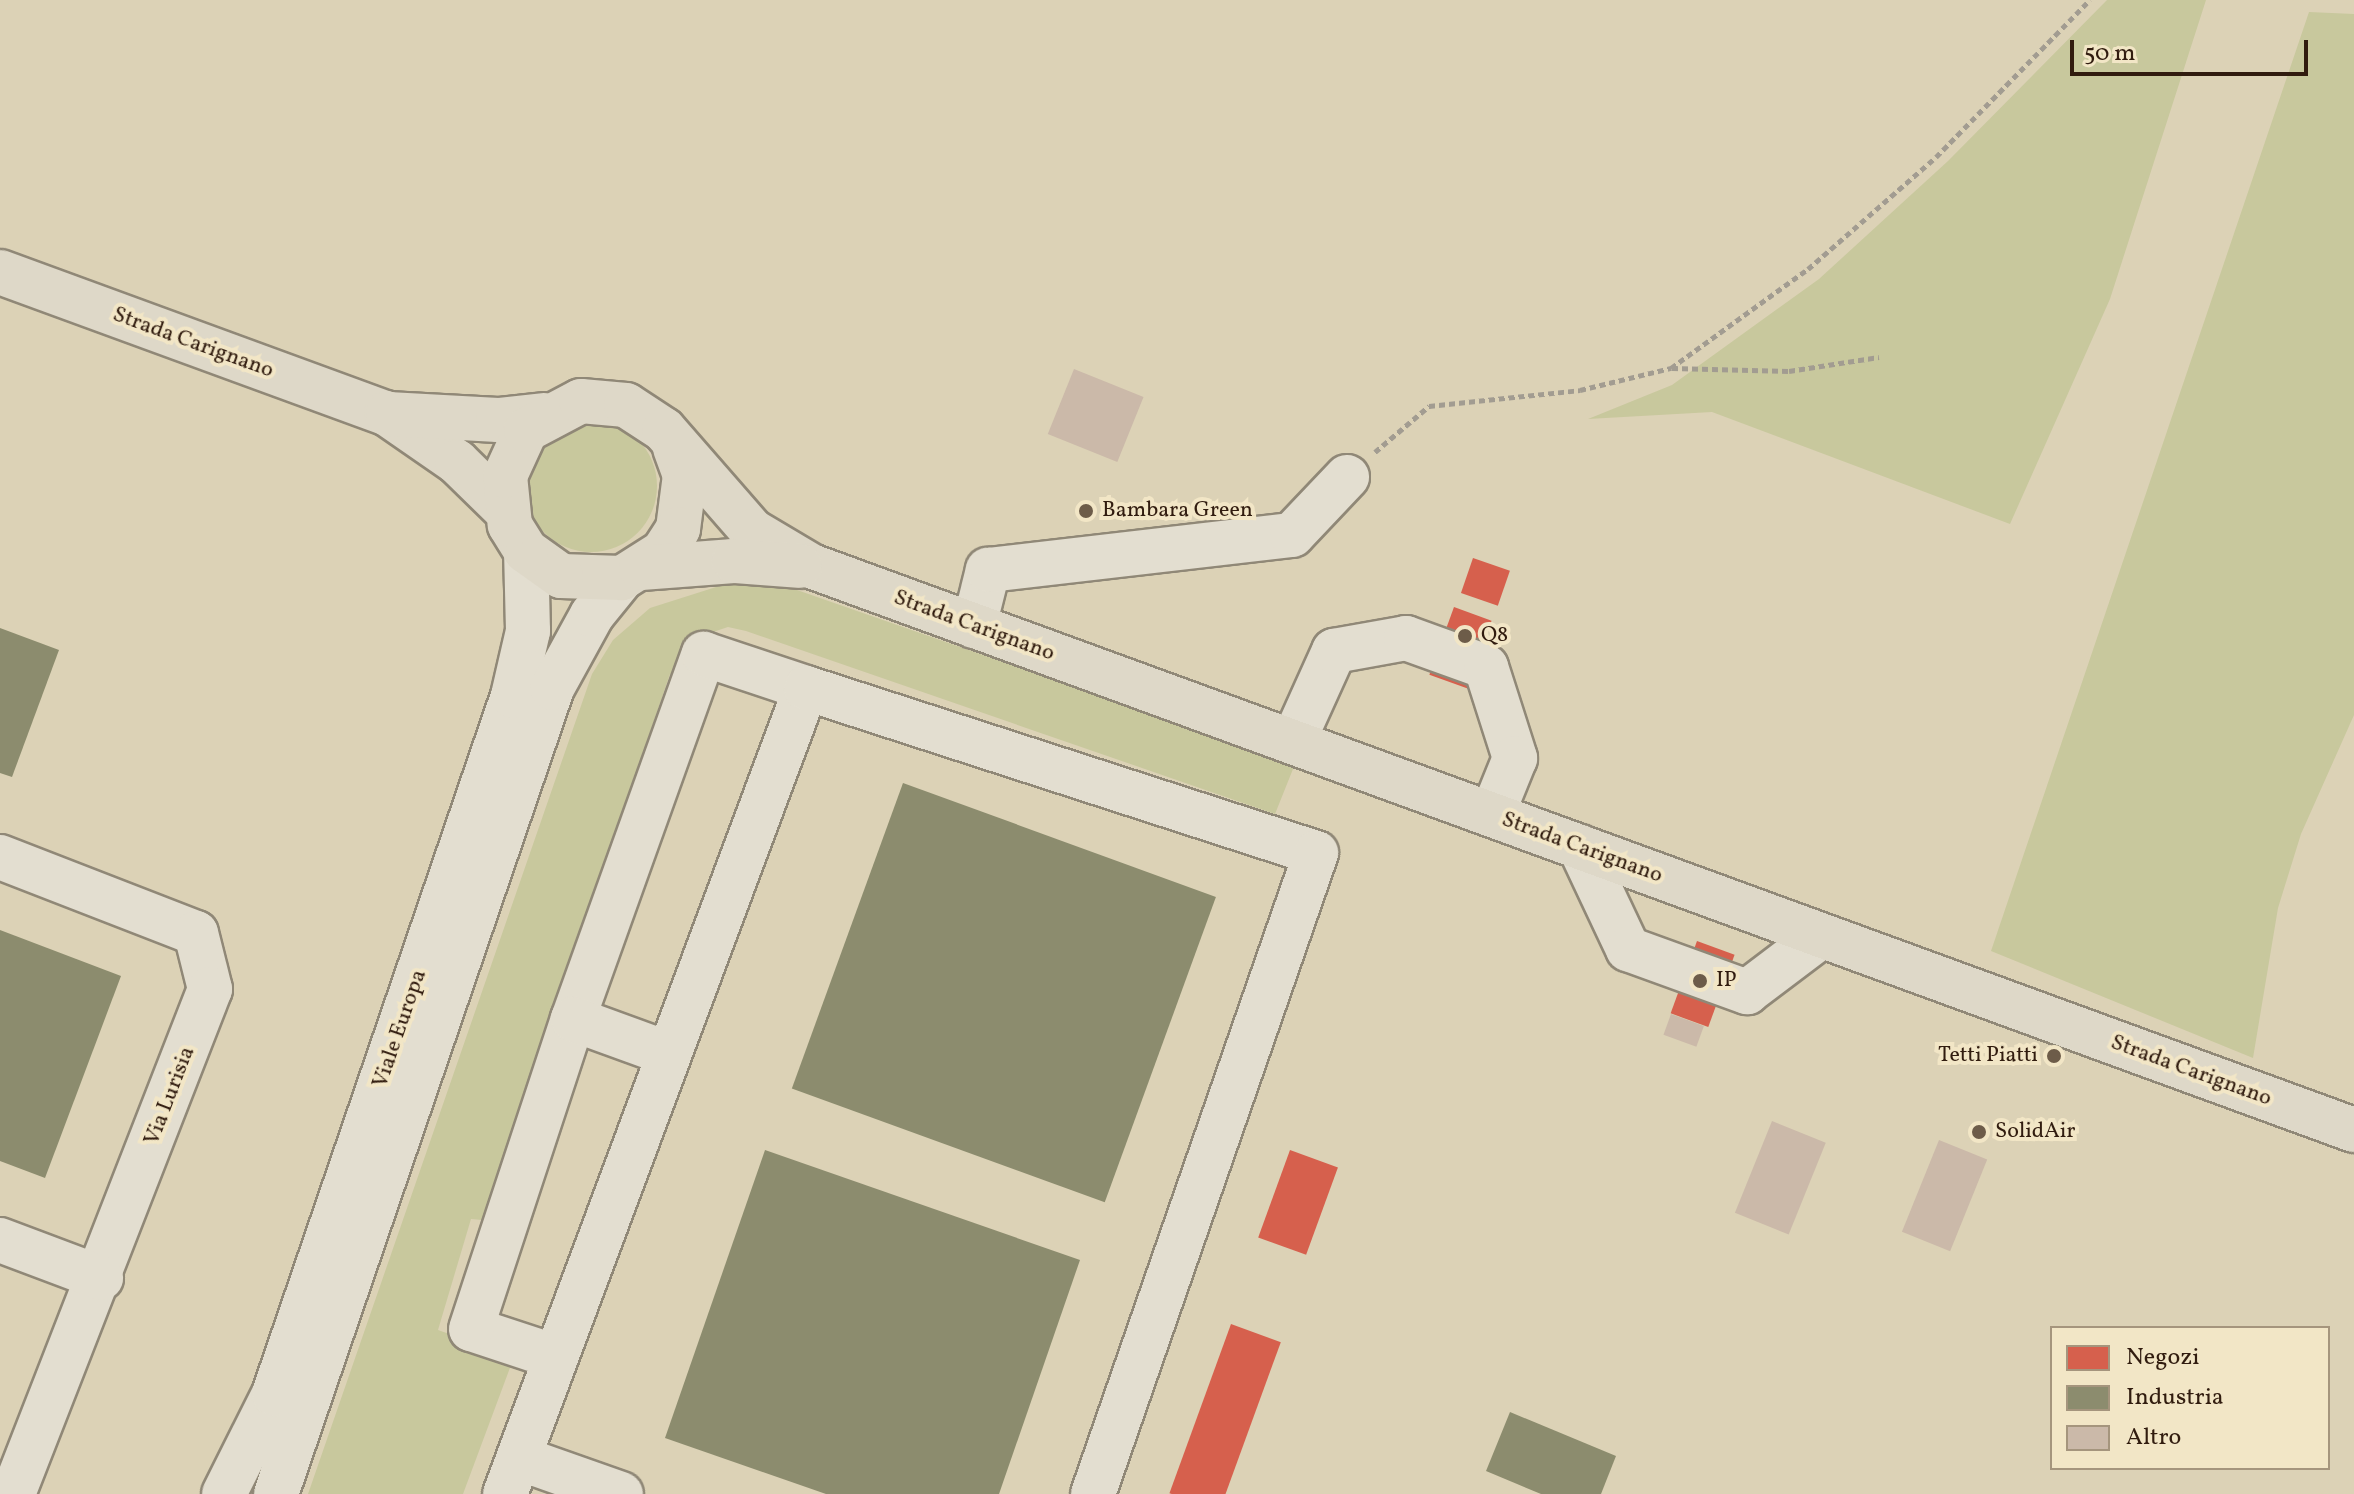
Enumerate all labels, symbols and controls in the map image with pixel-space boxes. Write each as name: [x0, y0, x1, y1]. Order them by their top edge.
scale bar: [2074, 24, 2312, 74]
text: 50 m: [2084, 37, 2136, 71]
street label: Strada Carignano: [109, 302, 277, 384]
place label: Bambara Green: [1102, 498, 1253, 524]
marker: Bambara Green: [1077, 502, 1095, 520]
street label: Strada Carignano: [890, 585, 1058, 667]
place label: Q8: [1481, 623, 1508, 649]
marker: Q8: [1456, 627, 1474, 645]
street label: Strada Carignano: [1498, 807, 1666, 889]
street label: Viale Europa: [367, 967, 433, 1091]
place label: IP: [1716, 968, 1737, 994]
marker: IP: [1691, 972, 1709, 990]
street label: Strada Carignano: [2107, 1030, 2275, 1112]
street label: Via Lurisia: [139, 1043, 201, 1149]
place label: Tetti Piatti: [1938, 1043, 2038, 1069]
marker: Tetti Piatti: [2045, 1047, 2063, 1065]
place label: SolidAir: [1995, 1119, 2076, 1145]
marker: SolidAir: [1970, 1123, 1988, 1141]
legend: [2050, 1326, 2330, 1470]
text: Negozi: [2126, 1341, 2199, 1375]
text: Industria: [2126, 1381, 2224, 1415]
text: Altro: [2126, 1421, 2181, 1455]

